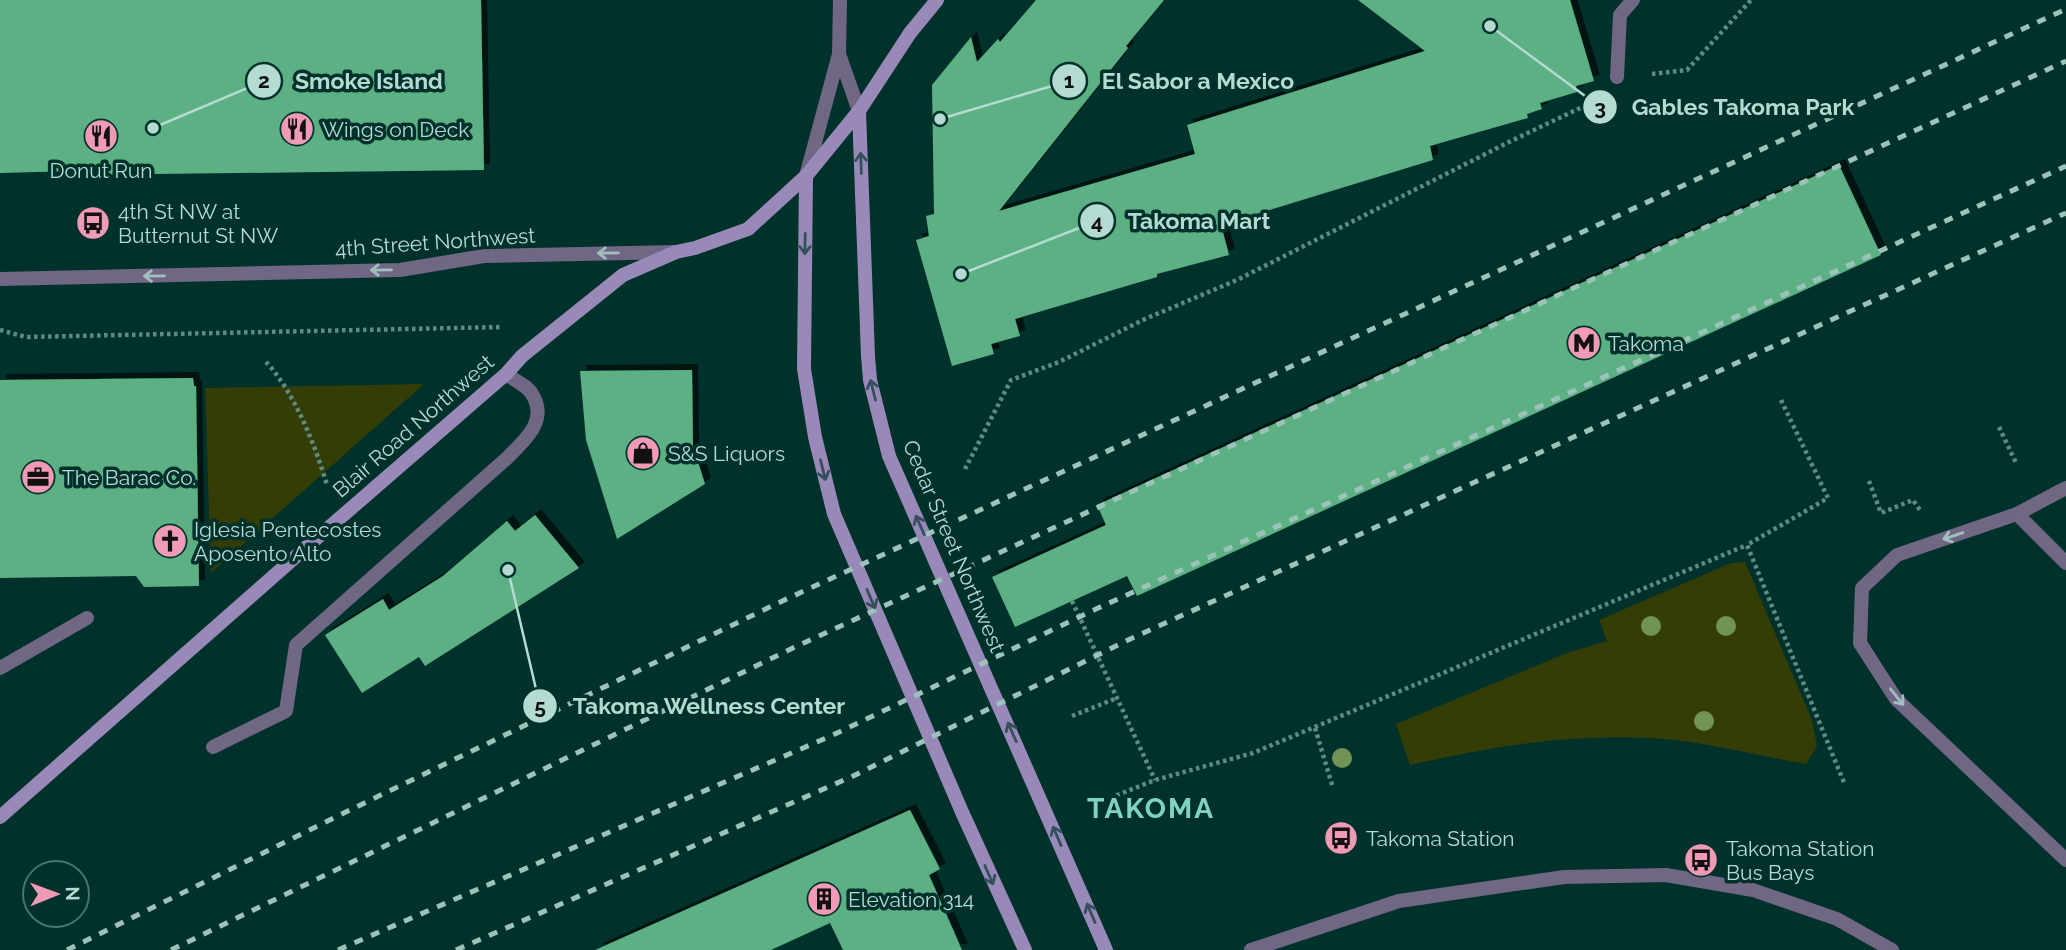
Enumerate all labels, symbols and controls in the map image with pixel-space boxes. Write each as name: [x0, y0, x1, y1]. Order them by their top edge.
callout: Smoke Island: [246, 59, 457, 103]
callout: El Sabor a Mexico: [1052, 59, 1308, 103]
text: Smoke Island: [295, 67, 443, 94]
text: El Sabor a Mexico: [1102, 67, 1294, 94]
text: 2: [258, 68, 270, 93]
text: 1: [1064, 68, 1074, 93]
callout: Gables Takoma Park: [1582, 85, 1868, 129]
text: Gables Takoma Park: [1632, 93, 1854, 120]
text: 3: [1594, 95, 1606, 120]
restaurant icon: Wings on Deck: [278, 110, 316, 148]
restaurant icon: Donut Run: [82, 117, 120, 155]
place label: Wings on Deck: [322, 117, 469, 142]
one-way arrow: [854, 152, 868, 175]
place label: Donut Run: [50, 158, 152, 183]
place label: 4th St NW at Butternut St NW: [118, 199, 278, 248]
callout: Takoma Mart: [1079, 199, 1285, 243]
bus stop icon: 4th St NW at Butternut St NW: [74, 204, 112, 242]
text: Takoma Mart: [1128, 207, 1270, 234]
text: 4: [1091, 209, 1103, 234]
street label: 4th Street Northwest: [334, 223, 536, 261]
one-way arrow: [798, 233, 812, 256]
one-way arrow: [596, 247, 619, 260]
one-way arrow: [370, 264, 393, 277]
one-way arrow: [143, 269, 166, 282]
metro station icon: Takoma: [1565, 324, 1603, 362]
place label: Takoma: [1608, 331, 1684, 356]
street label: Blair Road Northwest: [328, 349, 498, 503]
one-way arrow: [866, 379, 879, 402]
shop icon: S&S Liquors: [624, 434, 662, 472]
street label: Cedar Street Northwest: [898, 436, 1010, 656]
place label: S&S Liquors: [668, 441, 785, 466]
office icon: The Barac Co.: [19, 458, 57, 496]
one-way arrow: [817, 458, 830, 481]
place label: The Barac Co.: [62, 465, 196, 490]
one-way arrow: [913, 514, 926, 536]
place label: Iglesia Pentecostes Aposento Alto: [194, 517, 381, 566]
church icon: Iglesia Pentecostes Aposento Alto: [151, 522, 189, 560]
one-way arrow: [1942, 531, 1964, 543]
one-way arrow: [865, 588, 878, 610]
callout: Takoma Wellness Center: [523, 684, 859, 728]
one-way arrow: [1889, 688, 1905, 706]
text: Takoma Wellness Center: [573, 692, 845, 719]
text: 5: [534, 694, 546, 719]
one-way arrow: [1005, 722, 1018, 744]
district label: TAKOMA: [1087, 792, 1215, 825]
bus stop icon: Takoma Station: [1322, 819, 1360, 857]
one-way arrow: [1050, 825, 1063, 847]
place label: Takoma Station: [1366, 826, 1515, 851]
place label: Takoma Station Bus Bays: [1726, 836, 1875, 885]
bus stop icon: Takoma Station Bus Bays: [1682, 841, 1720, 879]
north arrow: [21, 859, 91, 929]
one-way arrow: [984, 864, 997, 885]
building icon: Elevation 314: [805, 880, 843, 918]
text: N: [62, 886, 84, 901]
place label: Elevation 314: [848, 887, 974, 912]
one-way arrow: [1083, 903, 1096, 924]

